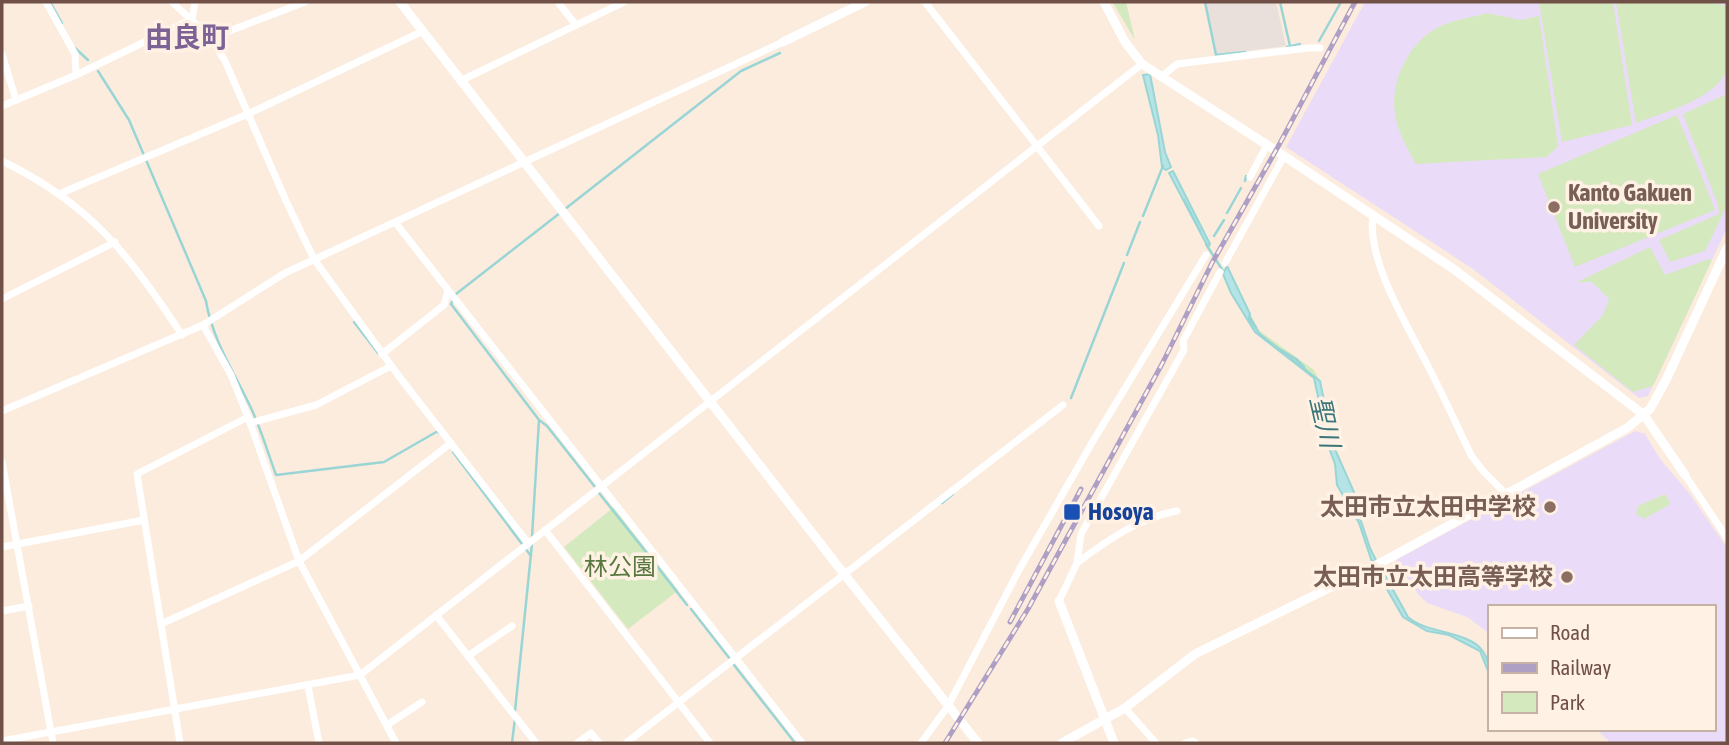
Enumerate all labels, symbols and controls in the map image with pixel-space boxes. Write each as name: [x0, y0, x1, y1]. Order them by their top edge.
district label: 由良町: [145, 21, 229, 53]
place label: Kanto Gakuen University: [1568, 179, 1692, 234]
marker: Kanto Gakuen University: [1546, 199, 1562, 215]
water label: 聖川: [1305, 393, 1346, 454]
place label: 太田市立太田中学校: [1320, 493, 1536, 520]
place label: Hosoya: [1088, 498, 1154, 525]
marker: 太田市立太田中学校: [1542, 499, 1558, 515]
marker: Hosoya: [1062, 502, 1082, 522]
park label: 林公園: [584, 553, 656, 580]
place label: 太田市立太田高等学校: [1313, 563, 1553, 590]
marker: 太田市立太田高等学校: [1559, 569, 1575, 585]
legend: [1488, 605, 1715, 731]
text: Road: [1550, 620, 1590, 644]
text: Railway: [1550, 655, 1612, 679]
text: Park: [1550, 690, 1585, 714]

